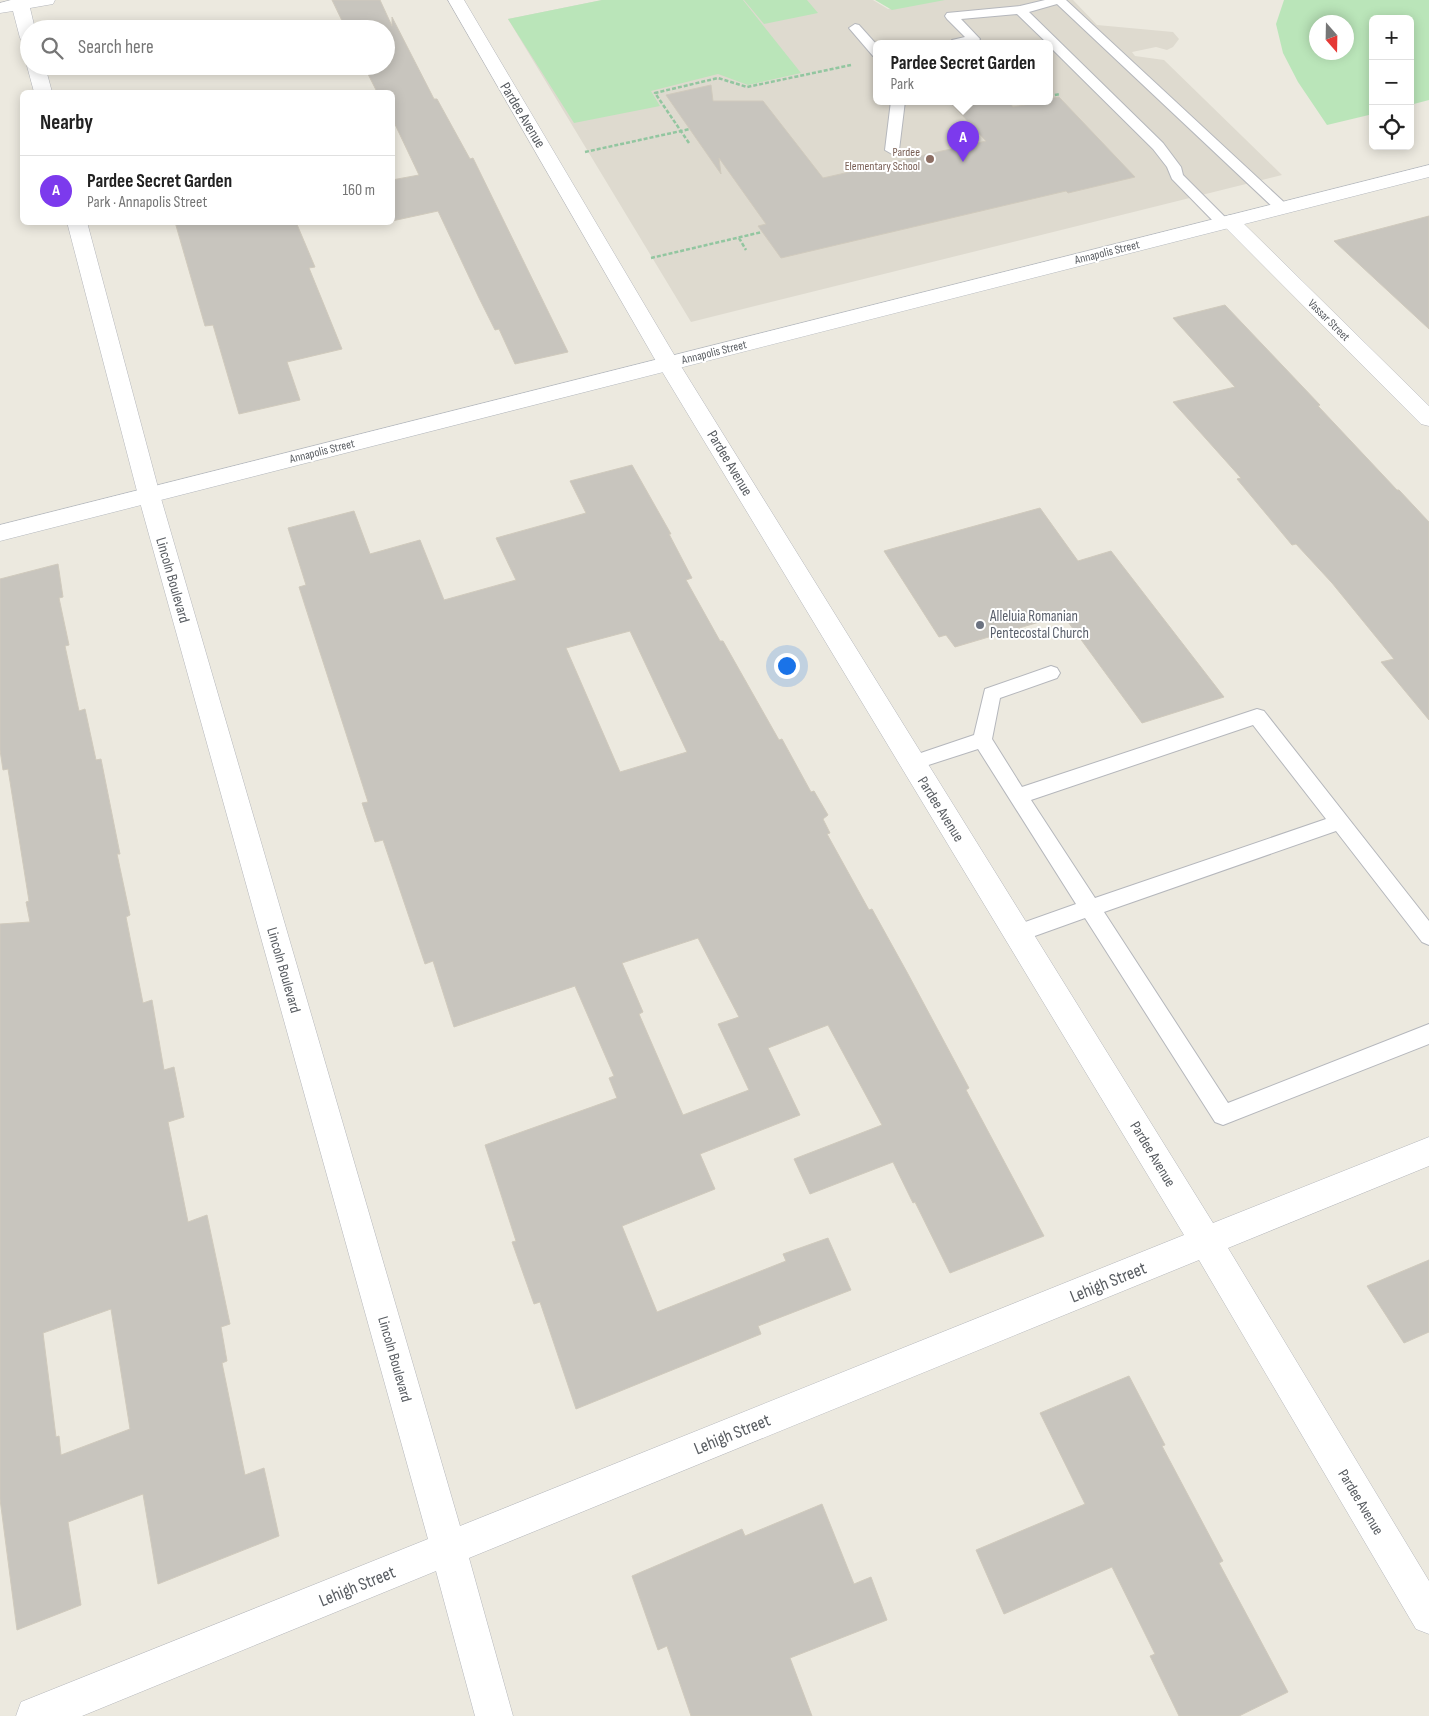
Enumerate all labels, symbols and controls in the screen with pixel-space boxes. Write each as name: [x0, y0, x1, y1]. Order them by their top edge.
north arrow: [1309, 15, 1354, 60]
map controls: [1369, 15, 1414, 150]
button: +: [1369, 15, 1414, 60]
search box: [20, 20, 395, 75]
icon: search: [38, 34, 66, 62]
text: Search here: [78, 36, 154, 59]
popup: [873, 40, 1053, 105]
text: Pardee Secret Garden: [890, 52, 1036, 75]
button: −: [1369, 60, 1414, 105]
text: Park: [890, 75, 914, 94]
street label: Pardee Avenue: [496, 79, 550, 152]
button: locate: [1369, 105, 1414, 150]
text: Nearby: [40, 110, 93, 135]
pin: A: [947, 121, 979, 162]
place label: Pardee Elementary School: [845, 145, 920, 174]
marker: Pardee Elementary School: [924, 153, 936, 165]
text: Pardee Secret Garden: [87, 170, 232, 193]
text: A: [52, 181, 60, 200]
text: 160 m: [342, 181, 375, 200]
text: Park · Annapolis Street: [87, 193, 207, 212]
street label: Annapolis Street: [1072, 237, 1142, 268]
street label: Vassar Street: [1304, 296, 1353, 345]
street label: Annapolis Street: [679, 337, 749, 368]
street label: Pardee Avenue: [703, 427, 757, 500]
street label: Annapolis Street: [287, 436, 357, 467]
street label: Lincoln Boulevard: [151, 535, 194, 625]
place label: Alleluia Romanian Pentecostal Church: [989, 607, 1089, 643]
marker: Alleluia Romanian Pentecostal Church: [974, 619, 986, 631]
your location: [774, 653, 800, 679]
street label: Pardee Avenue: [913, 773, 968, 845]
street label: Lincoln Boulevard: [262, 925, 305, 1015]
street label: Pardee Avenue: [1126, 1118, 1180, 1191]
street label: Lehigh Street: [1067, 1257, 1150, 1307]
street label: Lincoln Boulevard: [373, 1314, 416, 1404]
street label: Lehigh Street: [691, 1409, 774, 1459]
street label: Pardee Avenue: [1334, 1466, 1388, 1539]
street label: Lehigh Street: [316, 1561, 399, 1611]

